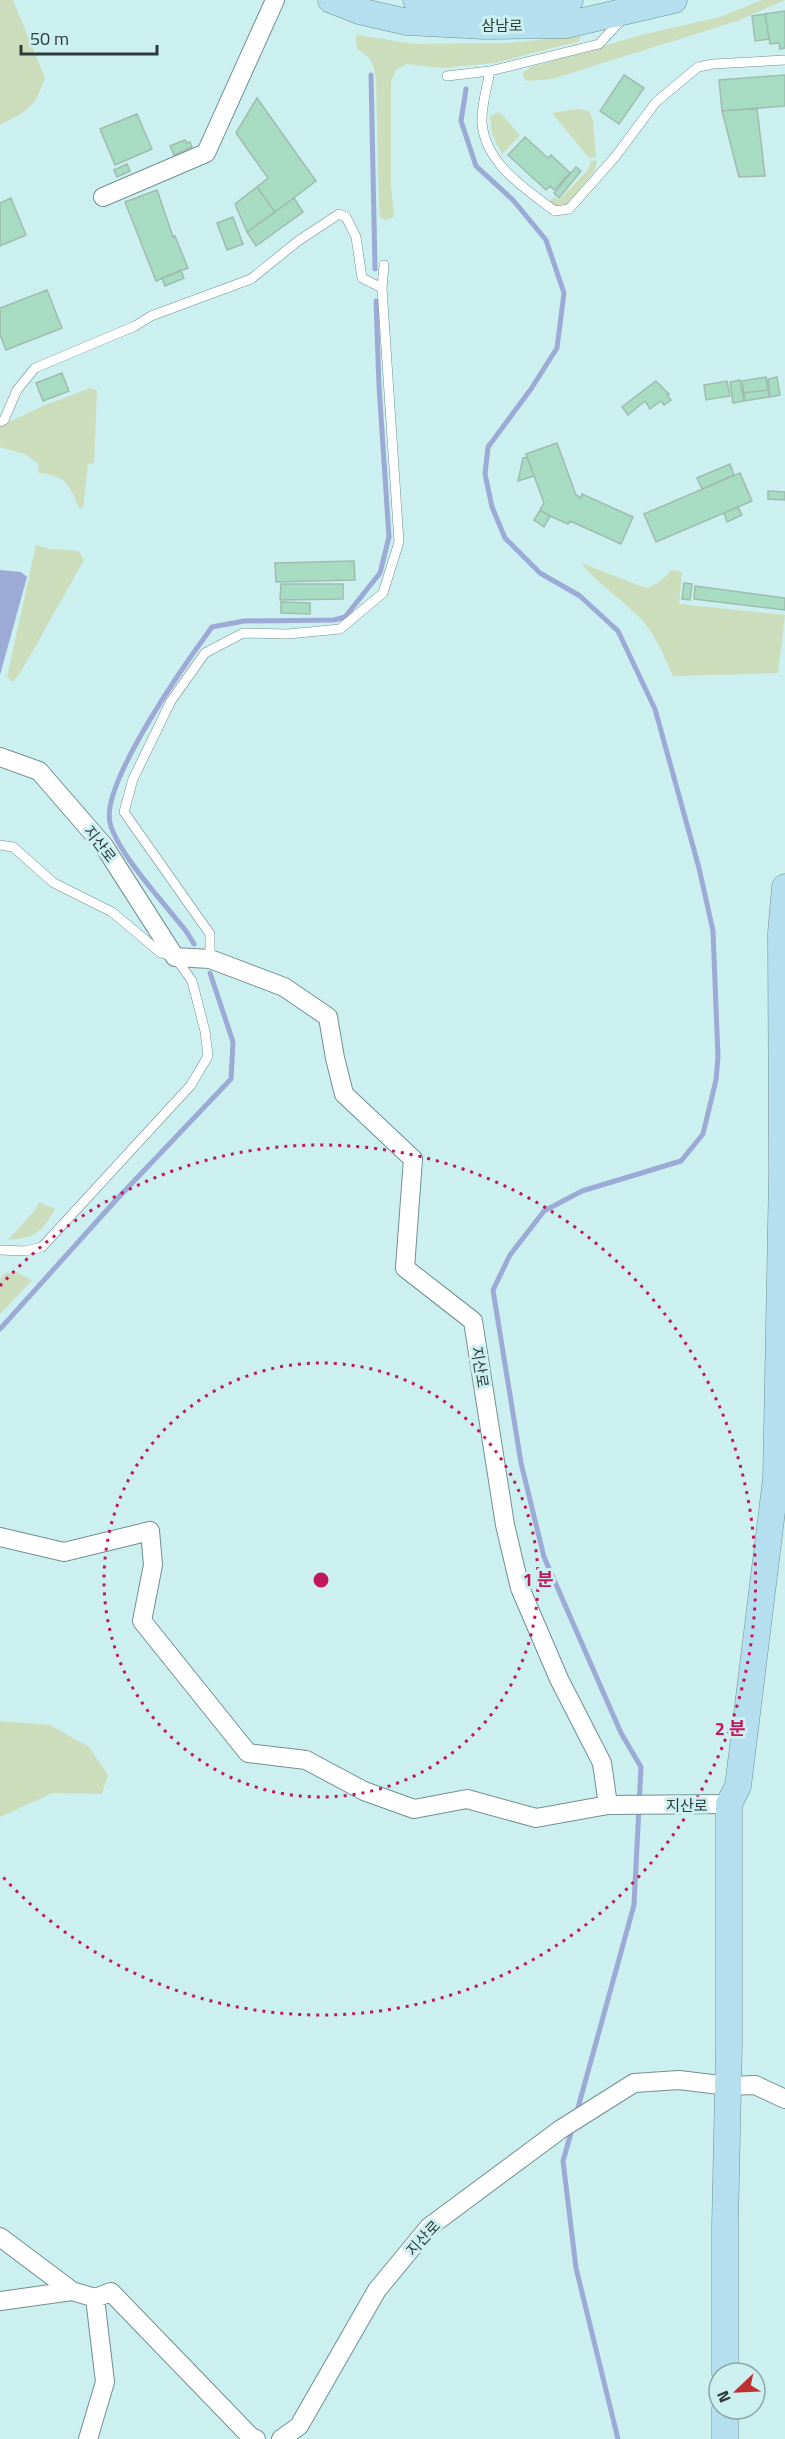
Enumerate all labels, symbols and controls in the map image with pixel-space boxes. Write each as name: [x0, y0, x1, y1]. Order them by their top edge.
street label: 삼남로: [481, 14, 523, 37]
scale bar: [21, 18, 158, 56]
text: 50 m: [30, 25, 69, 52]
street label: 지산로: [78, 821, 122, 867]
street label: 지산로: [465, 1345, 495, 1389]
text: 1 분: [523, 1566, 554, 1593]
centre of rings: [311, 1570, 331, 1590]
text: 2 분: [715, 1715, 746, 1742]
street label: 지산로: [666, 1794, 708, 1817]
street label: 지산로: [400, 2215, 446, 2261]
north arrow: [707, 2361, 767, 2421]
text: N: [710, 2387, 736, 2407]

